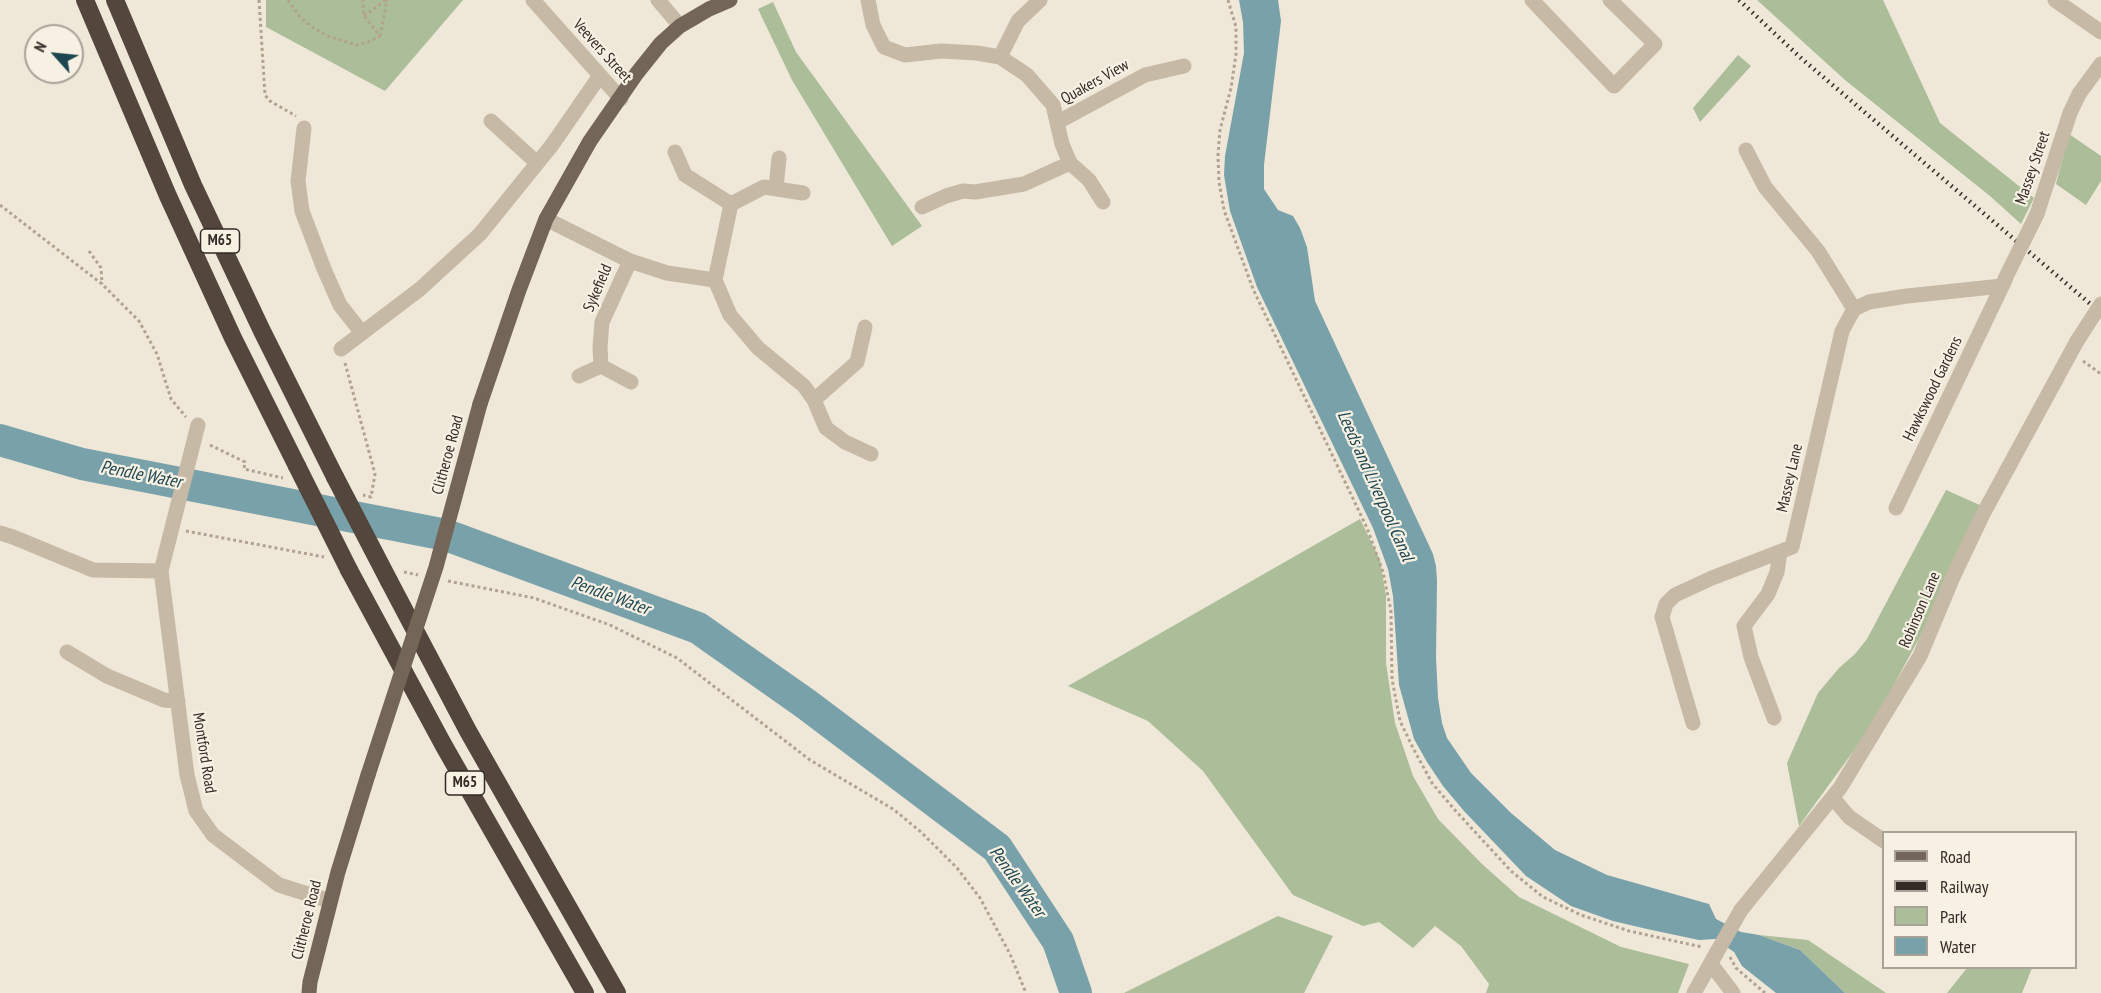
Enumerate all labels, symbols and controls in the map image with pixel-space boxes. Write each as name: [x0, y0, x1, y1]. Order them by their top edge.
street label: Veevers Street: [569, 15, 635, 87]
north arrow: [24, 24, 84, 84]
text: N: [29, 38, 51, 55]
street label: Quakers View: [1058, 55, 1132, 109]
street label: Massey Street: [2012, 129, 2054, 207]
road number: M65: [200, 229, 240, 253]
street label: Sykefield: [579, 261, 617, 315]
street label: Hawkswood Gardens: [1899, 334, 1967, 444]
water label: Leeds and Liverpool Canal: [1332, 407, 1418, 565]
street label: Clitheroe Road: [428, 413, 468, 497]
street label: Massey Lane: [1773, 442, 1807, 514]
water label: Pendle Water: [99, 457, 183, 493]
street label: Robinson Lane: [1895, 569, 1945, 651]
water label: Pendle Water: [568, 572, 652, 620]
street label: Montford Road: [188, 711, 220, 795]
road number: M65: [446, 771, 484, 795]
legend: [1882, 831, 2077, 969]
water label: Pendle Water: [984, 842, 1050, 922]
text: Road: [1940, 845, 1971, 868]
text: Railway: [1940, 875, 1989, 898]
street label: Clitheroe Road: [288, 878, 326, 962]
text: Park: [1940, 905, 1967, 928]
text: Water: [1940, 935, 1976, 958]

